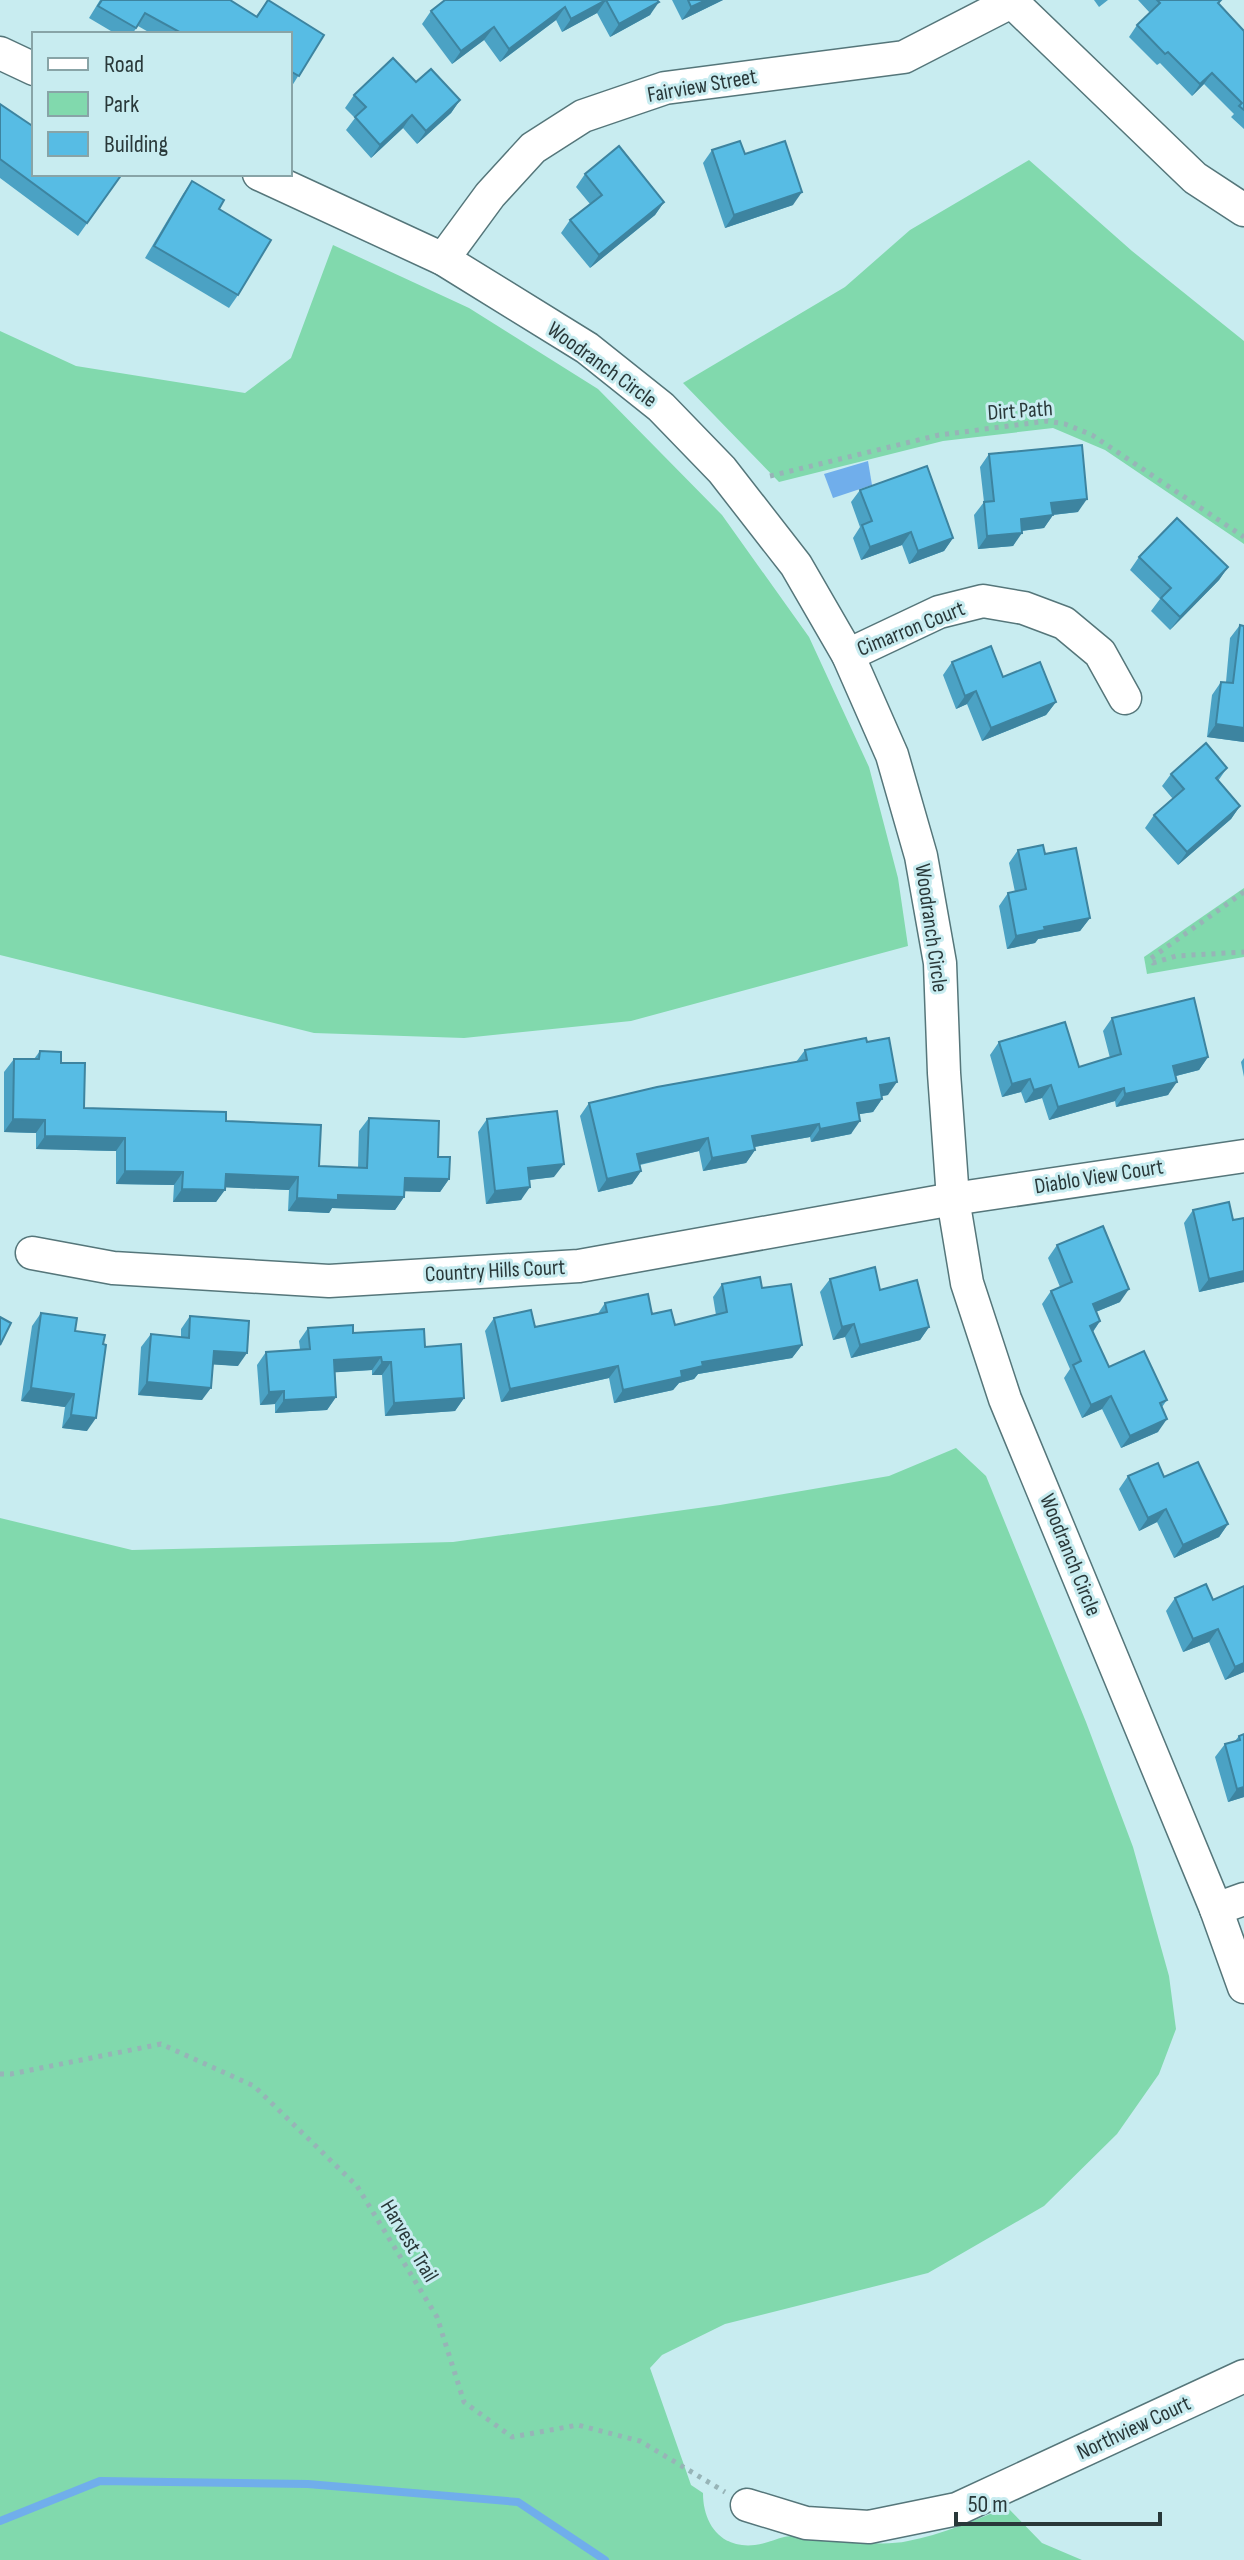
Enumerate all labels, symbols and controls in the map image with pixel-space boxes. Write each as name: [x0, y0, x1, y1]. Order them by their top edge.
legend: [32, 32, 292, 176]
text: Road: [104, 50, 144, 79]
street label: Fairview Street: [645, 63, 759, 109]
text: Park: [104, 90, 139, 119]
text: Building: [104, 130, 168, 159]
street label: Woodranch Circle: [542, 316, 662, 414]
street label: Dirt Path: [986, 395, 1054, 427]
street label: Cimarron Court: [853, 595, 969, 663]
street label: Woodranch Circle: [909, 862, 953, 994]
street label: Diablo View Court: [1033, 1153, 1166, 1200]
street label: Country Hills Court: [424, 1254, 566, 1288]
street label: Woodranch Circle: [1033, 1490, 1107, 1620]
street label: Harvest Trail: [374, 2195, 444, 2287]
street label: Northview Court: [1073, 2390, 1195, 2466]
scale bar: [956, 2476, 1160, 2526]
text: 50 m: [968, 2490, 1008, 2519]

